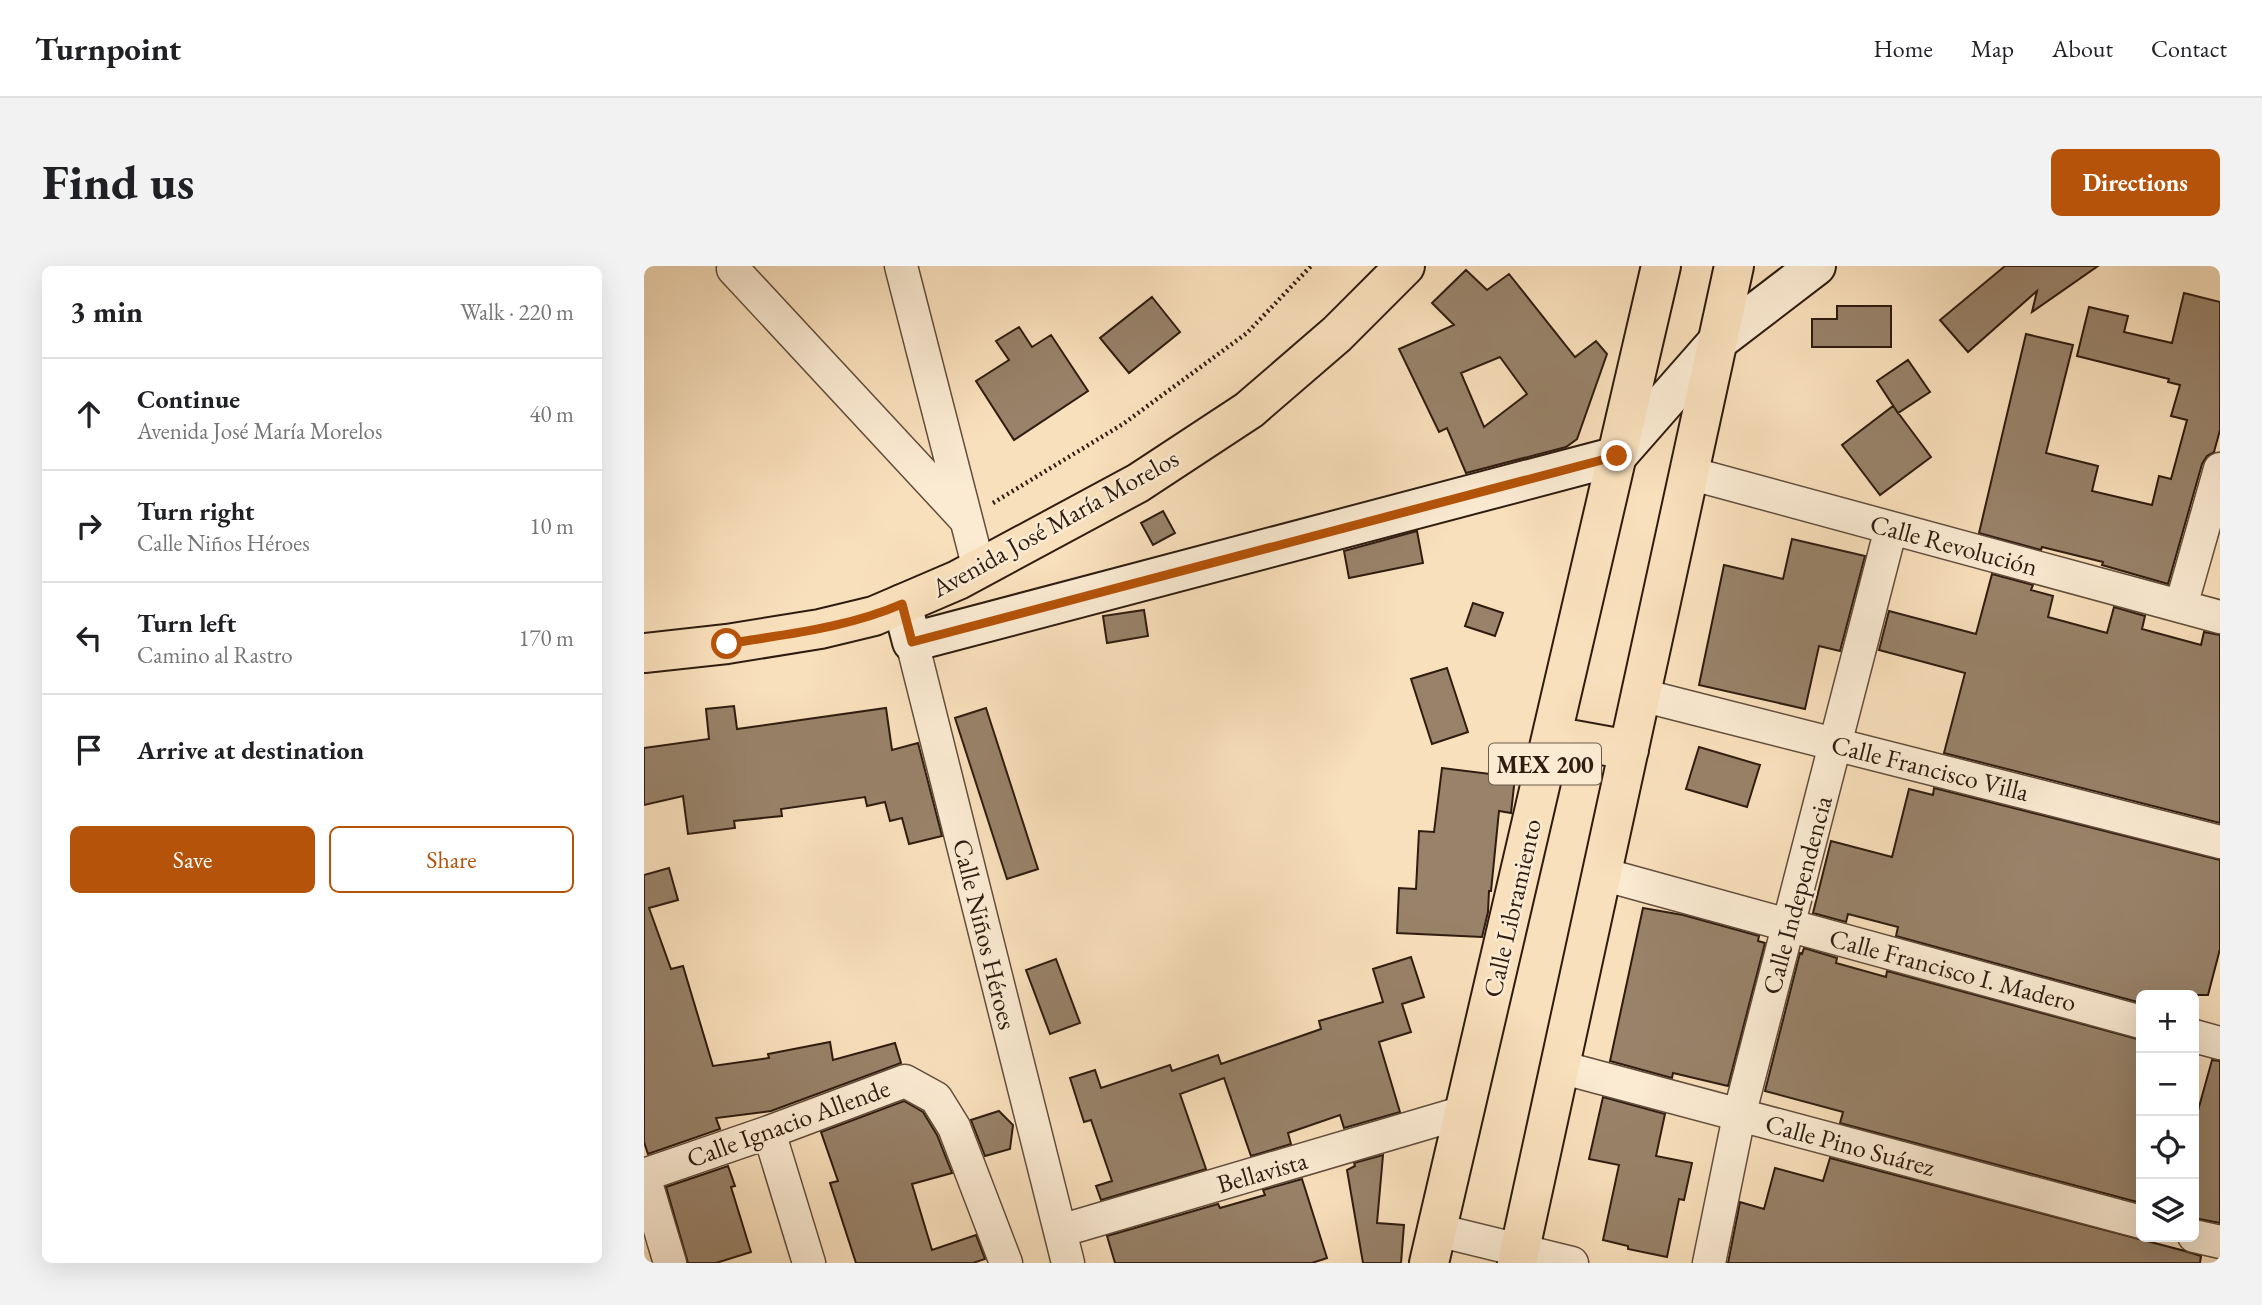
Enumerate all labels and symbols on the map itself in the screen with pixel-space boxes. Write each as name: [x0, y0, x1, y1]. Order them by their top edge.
route end: [1601, 440, 1632, 471]
street label: Avenida José María Morelos: [925, 441, 1185, 606]
street label: Calle Revolución: [1867, 506, 2042, 584]
route start: [711, 628, 742, 659]
street label: Calle Francisco Villa: [1828, 727, 2033, 809]
road number: MEX 200: [1489, 743, 1601, 784]
street label: Calle Independencia: [1754, 791, 1840, 998]
street label: Calle Libramiento: [1475, 815, 1549, 1001]
street label: Calle Niños Héroes: [945, 835, 1025, 1033]
street label: Calle Francisco I. Madero: [1826, 921, 2080, 1019]
street label: Calle Ignacio Allende: [682, 1071, 894, 1175]
street label: Calle Pino Suárez: [1762, 1106, 1939, 1184]
street label: Bellavista: [1213, 1143, 1312, 1201]

